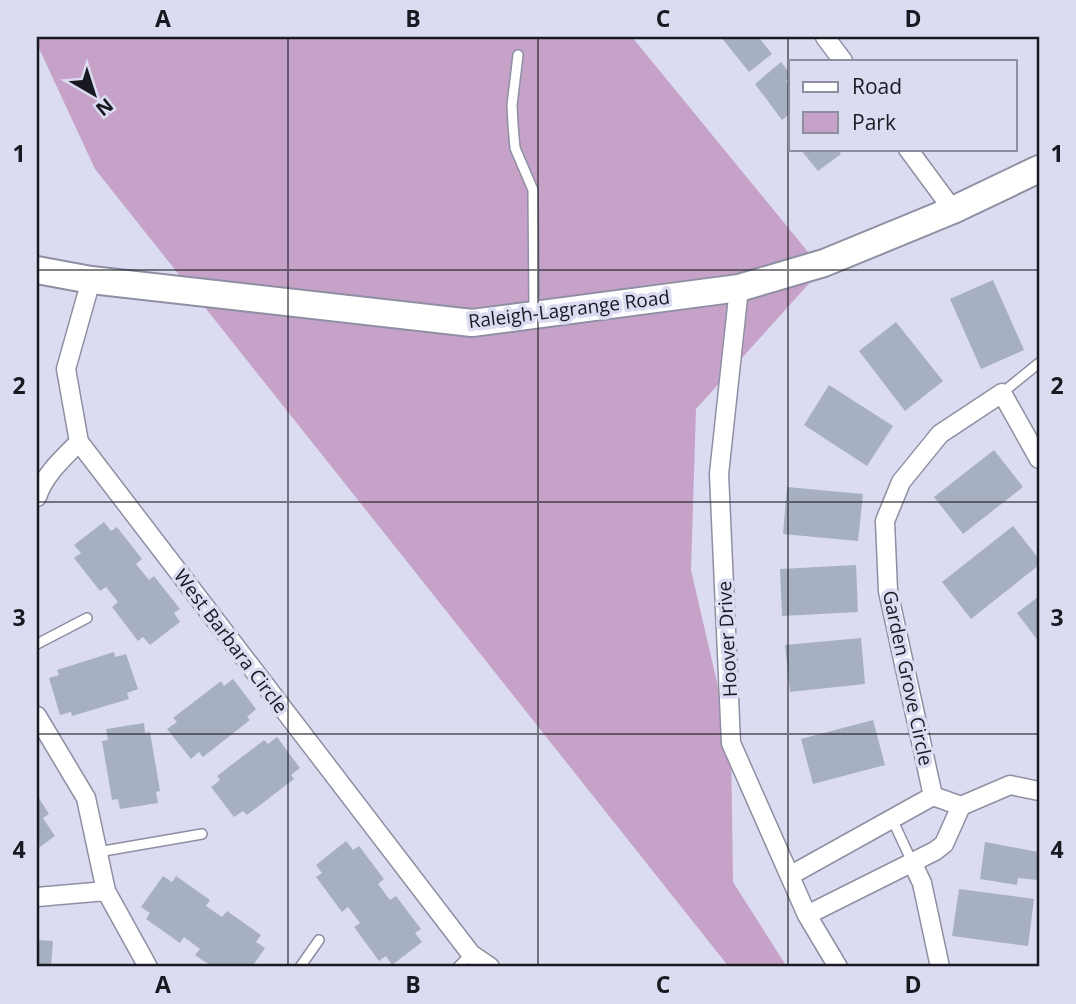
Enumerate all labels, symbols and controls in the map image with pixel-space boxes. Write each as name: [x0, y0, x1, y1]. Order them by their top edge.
text: A: [155, 2, 171, 34]
text: B: [405, 2, 421, 34]
text: C: [656, 2, 670, 34]
text: D: [904, 2, 922, 34]
north arrow: [60, 60, 130, 130]
legend: [789, 60, 1016, 150]
text: Road: [852, 72, 902, 100]
text: N: [91, 92, 119, 122]
text: Park: [852, 108, 896, 136]
text: 1: [12, 137, 26, 169]
text: 1: [1050, 137, 1064, 169]
street label: Raleigh-Lagrange Road: [467, 284, 671, 334]
text: 2: [12, 369, 26, 401]
text: 2: [1050, 369, 1064, 401]
street label: West Barbara Circle: [168, 564, 294, 718]
street label: Hoover Drive: [711, 580, 743, 698]
street label: Garden Grove Circle: [877, 588, 939, 768]
text: 3: [12, 601, 26, 633]
text: 3: [1050, 601, 1064, 633]
text: 4: [12, 833, 26, 865]
text: 4: [1050, 833, 1064, 865]
text: A: [155, 968, 171, 1000]
text: B: [405, 968, 421, 1000]
text: C: [656, 968, 670, 1000]
text: D: [904, 968, 922, 1000]

